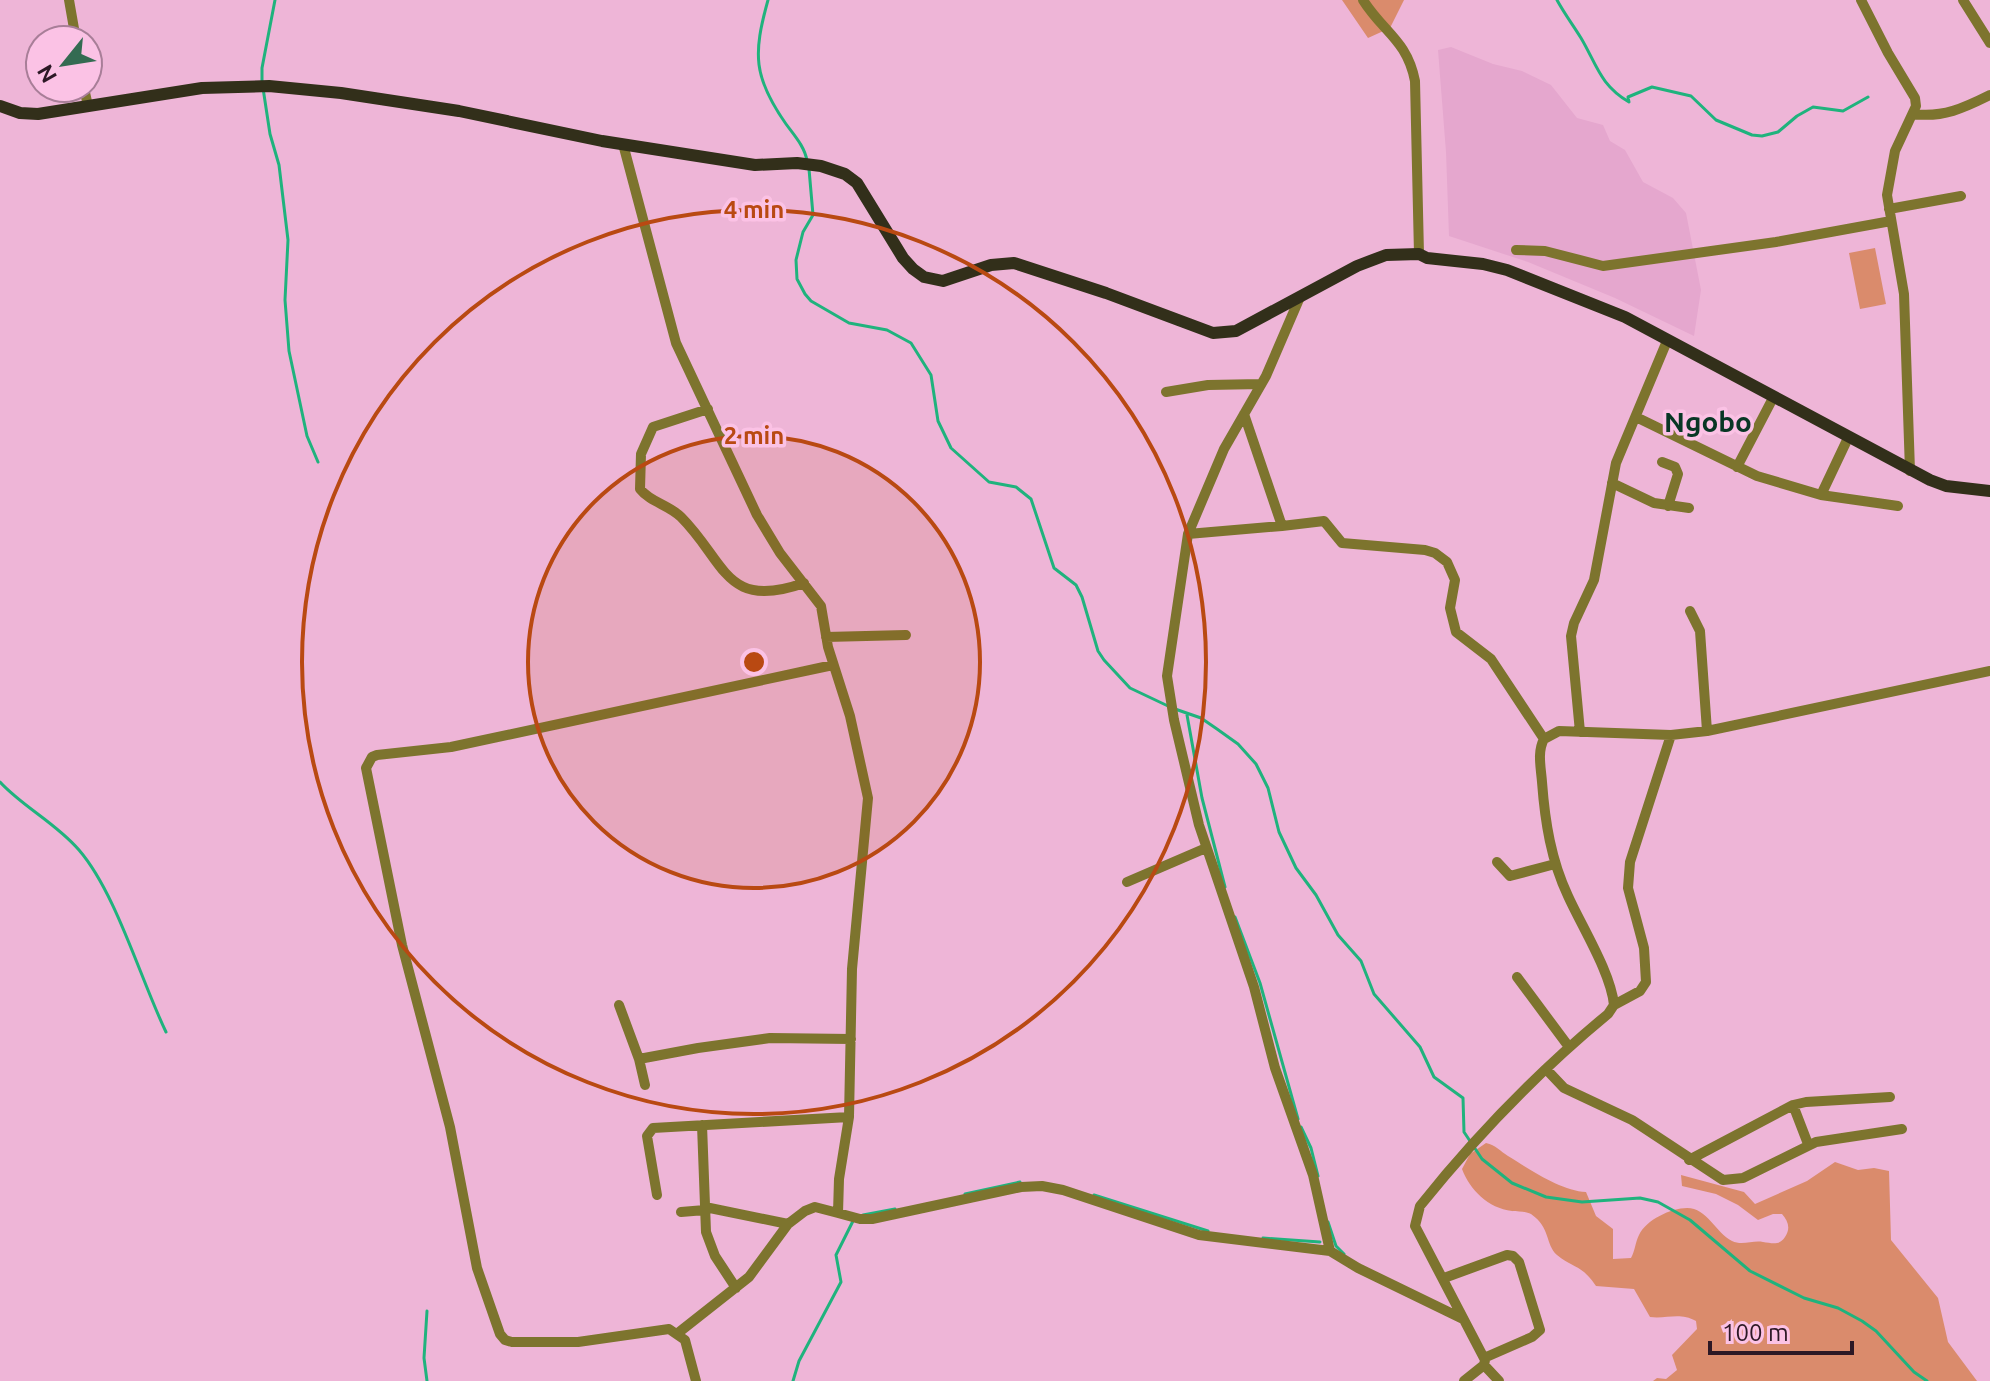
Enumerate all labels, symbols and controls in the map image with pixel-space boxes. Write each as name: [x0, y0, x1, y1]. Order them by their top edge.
north arrow: [24, 24, 104, 104]
text: N: [31, 61, 61, 88]
text: 4 min: [724, 196, 784, 223]
district label: Ngobo: [1664, 406, 1752, 437]
text: 2 min: [724, 422, 784, 449]
centre of rings: [740, 648, 768, 676]
scale bar: [1710, 1305, 1852, 1355]
text: 100 m: [1722, 1319, 1789, 1346]

